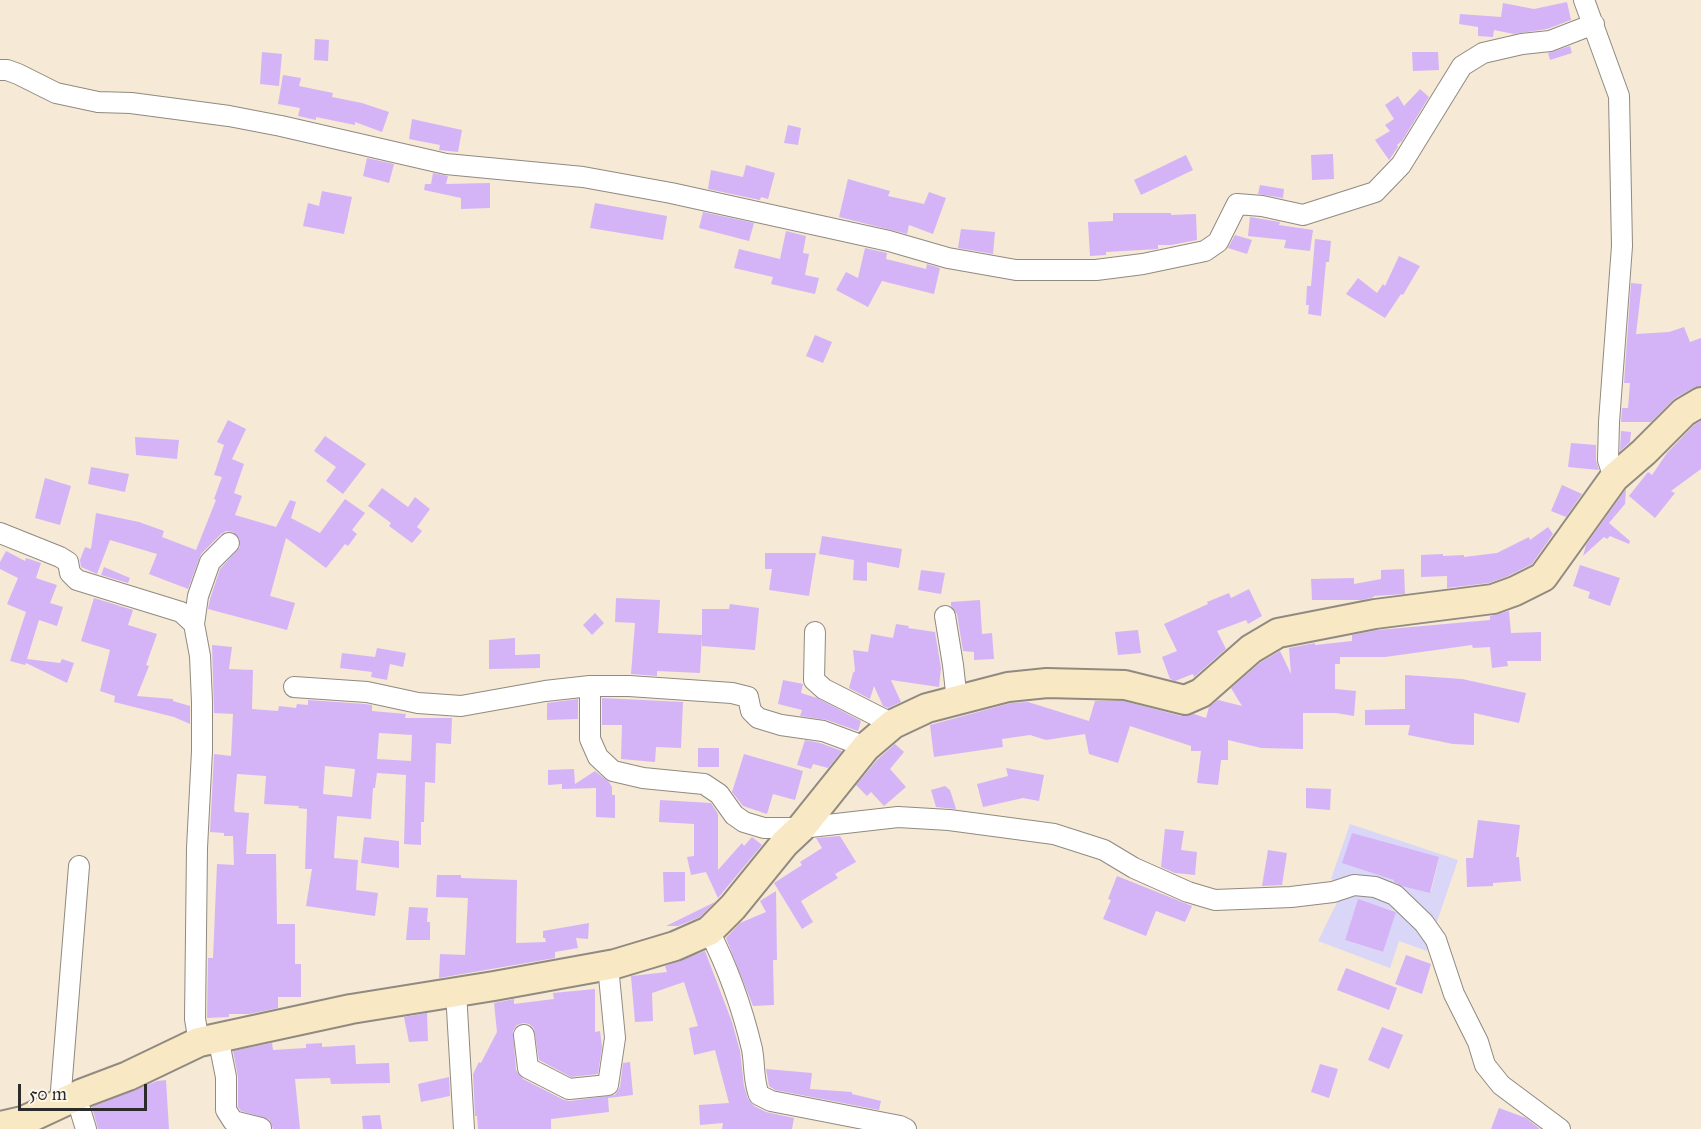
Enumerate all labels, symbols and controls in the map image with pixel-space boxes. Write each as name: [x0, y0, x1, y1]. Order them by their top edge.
scale bar: [21, 1072, 150, 1110]
text: 50 m: [29, 1083, 67, 1105]

